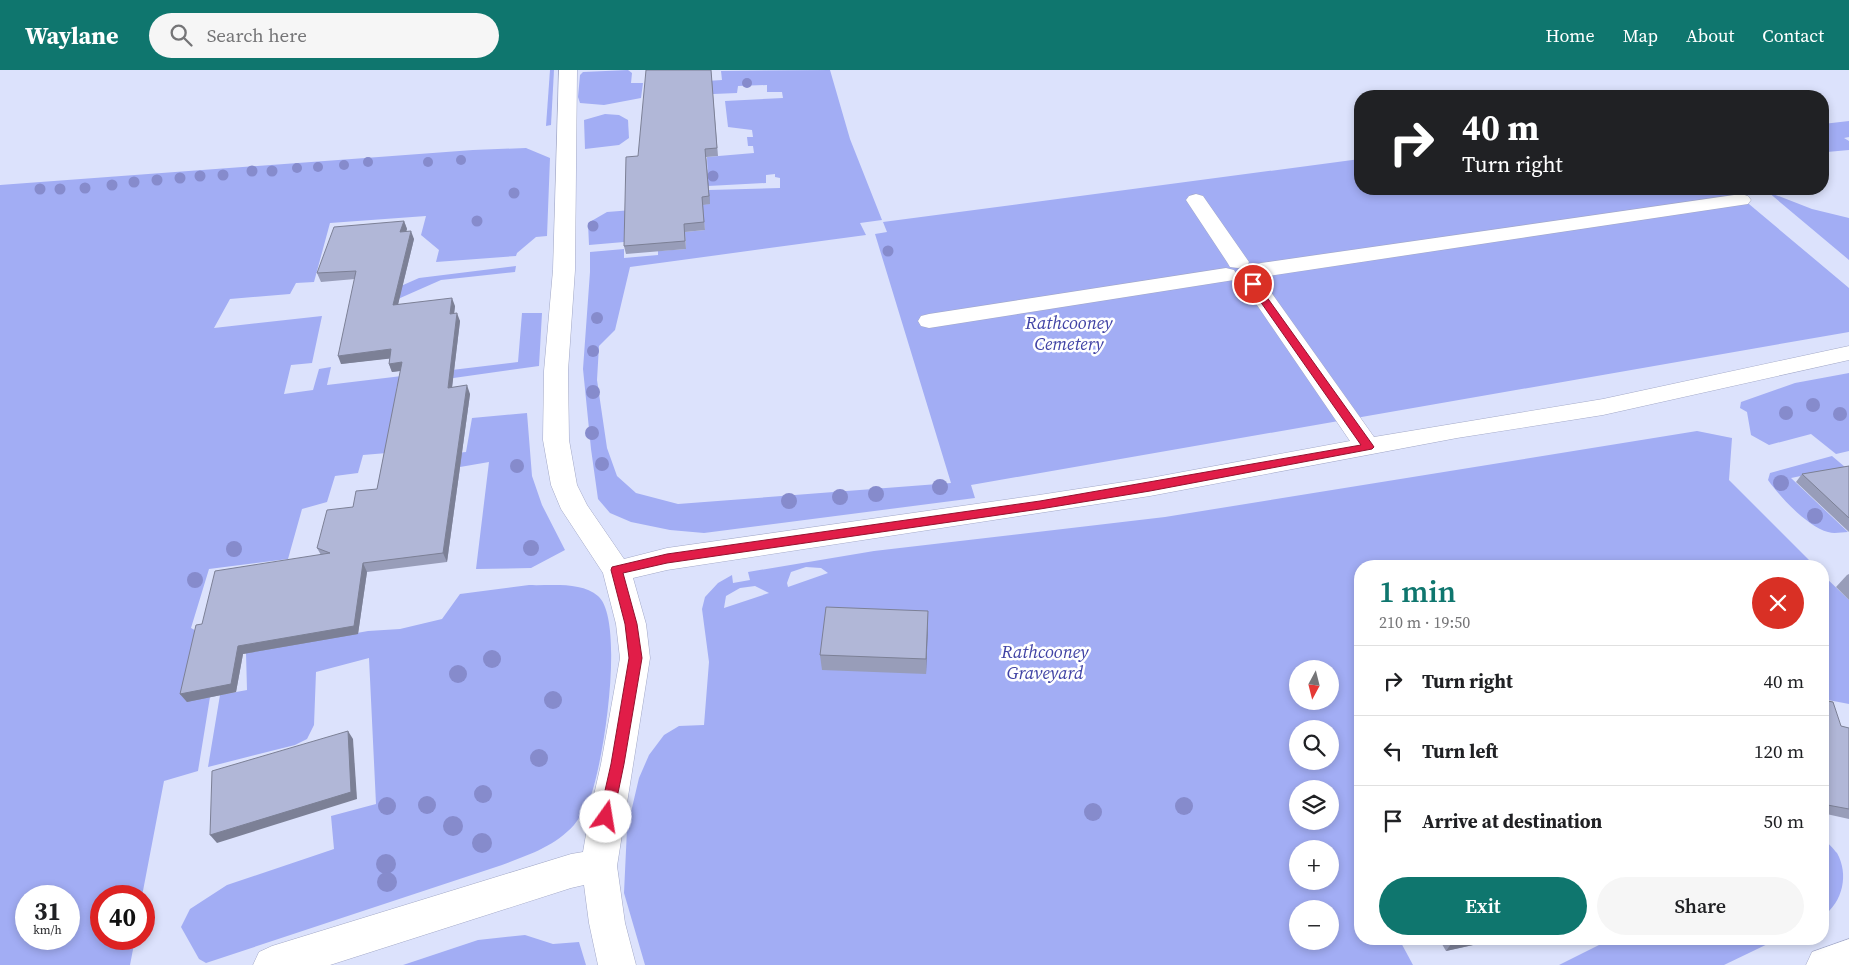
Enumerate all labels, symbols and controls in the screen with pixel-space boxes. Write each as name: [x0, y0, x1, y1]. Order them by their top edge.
search box: [149, 13, 499, 58]
text: Waylane: [25, 19, 119, 52]
icon: search: [167, 21, 195, 49]
text: Search here: [207, 22, 307, 48]
text: Home: [1546, 23, 1595, 48]
text: Map: [1623, 23, 1658, 48]
text: About: [1686, 23, 1734, 48]
text: Contact: [1762, 23, 1824, 48]
text: 40 m: [1462, 104, 1539, 152]
icon: right: [1379, 110, 1444, 175]
text: Turn right: [1462, 149, 1563, 179]
pin: [1232, 263, 1274, 305]
icon: arrive: [1239, 270, 1267, 298]
park label: Rathcooney Cemetery: [1024, 310, 1113, 356]
text: 1 min: [1379, 571, 1456, 612]
button: close: [1752, 577, 1804, 629]
text: 210 m · 19:50: [1379, 611, 1470, 633]
park label: Rathcooney Graveyard: [1000, 639, 1089, 685]
north arrow: [1289, 660, 1339, 710]
map controls: [1289, 660, 1339, 950]
icon: right: [1379, 667, 1407, 695]
text: Turn right: [1422, 668, 1513, 694]
text: 40 m: [1763, 668, 1804, 694]
button: search: [1289, 720, 1339, 770]
icon: left: [1379, 737, 1407, 765]
text: Turn left: [1422, 738, 1498, 764]
text: 120 m: [1754, 738, 1804, 764]
button: layers: [1289, 780, 1339, 830]
position arrow: [579, 790, 631, 842]
icon: arrive: [1379, 807, 1407, 835]
text: Arrive at destination: [1422, 808, 1602, 834]
text: 50 m: [1763, 808, 1804, 834]
button: +: [1289, 840, 1339, 890]
button: Exit: [1379, 877, 1587, 935]
button: Share: [1597, 877, 1804, 935]
speed limit sign: 40: [90, 885, 155, 950]
text: 31: [34, 894, 61, 928]
button: −: [1289, 900, 1339, 950]
text: km/h: [33, 922, 62, 938]

